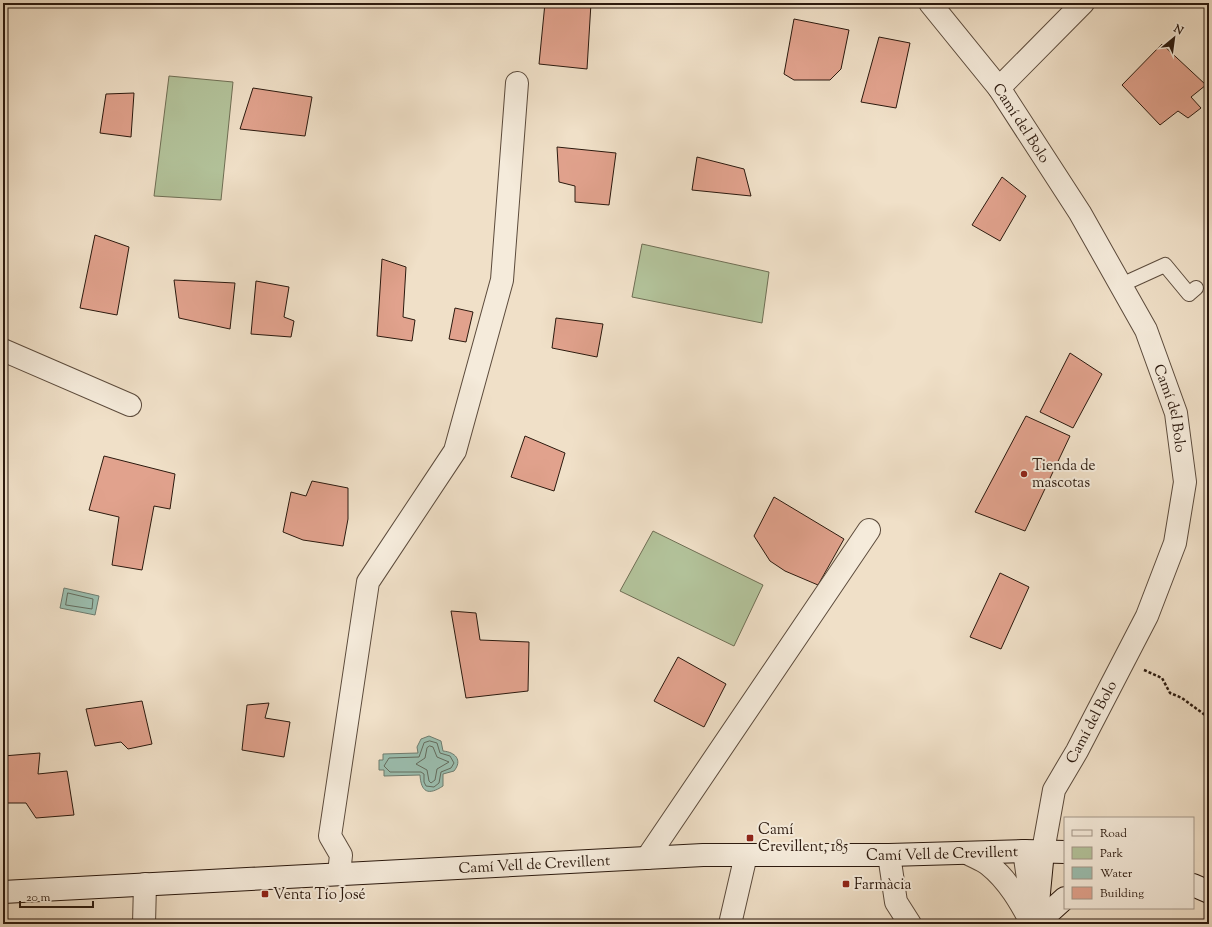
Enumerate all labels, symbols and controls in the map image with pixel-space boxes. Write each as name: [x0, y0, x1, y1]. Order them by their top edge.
north arrow: [1154, 18, 1194, 58]
text: N: [1170, 21, 1186, 39]
street label: Camí del Bolo: [987, 80, 1054, 168]
street label: Camí del Bolo: [1147, 361, 1190, 454]
place label: Tienda de mascotas: [1032, 456, 1096, 494]
marker: Tienda de mascotas: [1019, 469, 1029, 479]
street label: Camí del Bolo: [1062, 678, 1123, 768]
legend: [1064, 817, 1194, 909]
place label: Camí Crevillent, 185: [758, 820, 848, 858]
text: Road: [1100, 825, 1127, 843]
marker: Camí Crevillent, 185: [745, 833, 755, 843]
street label: Camí Vell de Crevillent: [866, 842, 1018, 867]
text: Park: [1100, 845, 1123, 863]
street label: Camí Vell de Crevillent: [458, 851, 611, 880]
text: Water: [1100, 865, 1133, 883]
place label: Farmàcia: [854, 875, 912, 896]
marker: Farmàcia: [841, 879, 851, 889]
scale bar: [20, 883, 93, 909]
place label: Venta Tío José: [273, 885, 366, 906]
text: Building: [1100, 885, 1144, 903]
text: 20 m: [26, 889, 51, 907]
marker: Venta Tío José: [260, 889, 270, 899]

